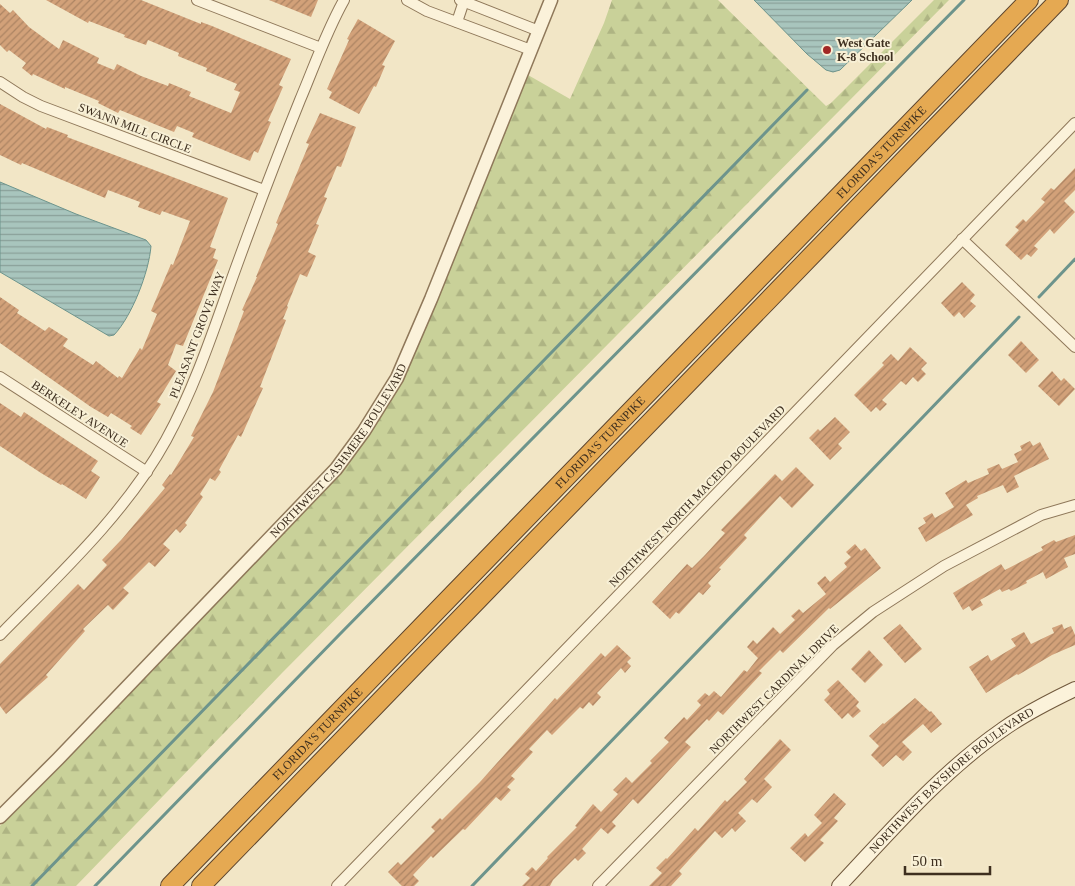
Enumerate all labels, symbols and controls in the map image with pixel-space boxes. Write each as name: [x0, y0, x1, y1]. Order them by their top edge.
place label: West Gate K-8 School: [837, 36, 894, 64]
marker: West Gate K-8 School: [821, 44, 833, 56]
street label: SWANN MILL CIRCLE: [76, 100, 194, 156]
street label: FLORIDA'S TURNPIKE: [834, 103, 929, 201]
street label: PLEASANT GROVE WAY: [166, 269, 228, 400]
street label: NORTHWEST CASHMERE BOULEVARD: [267, 361, 410, 540]
street label: BERKELEY AVENUE: [29, 378, 131, 450]
street label: FLORIDA'S TURNPIKE: [552, 393, 648, 491]
street label: NORTHWEST NORTH MACEDO BOULEVARD: [606, 402, 788, 590]
street label: NORTHWEST CARDINAL DRIVE: [706, 621, 842, 757]
street label: FLORIDA'S TURNPIKE: [270, 685, 365, 783]
street label: NORTHWEST BAYSHORE BOULEVARD: [866, 704, 1037, 856]
scale bar: [905, 844, 990, 876]
text: 50 m: [912, 853, 943, 869]

